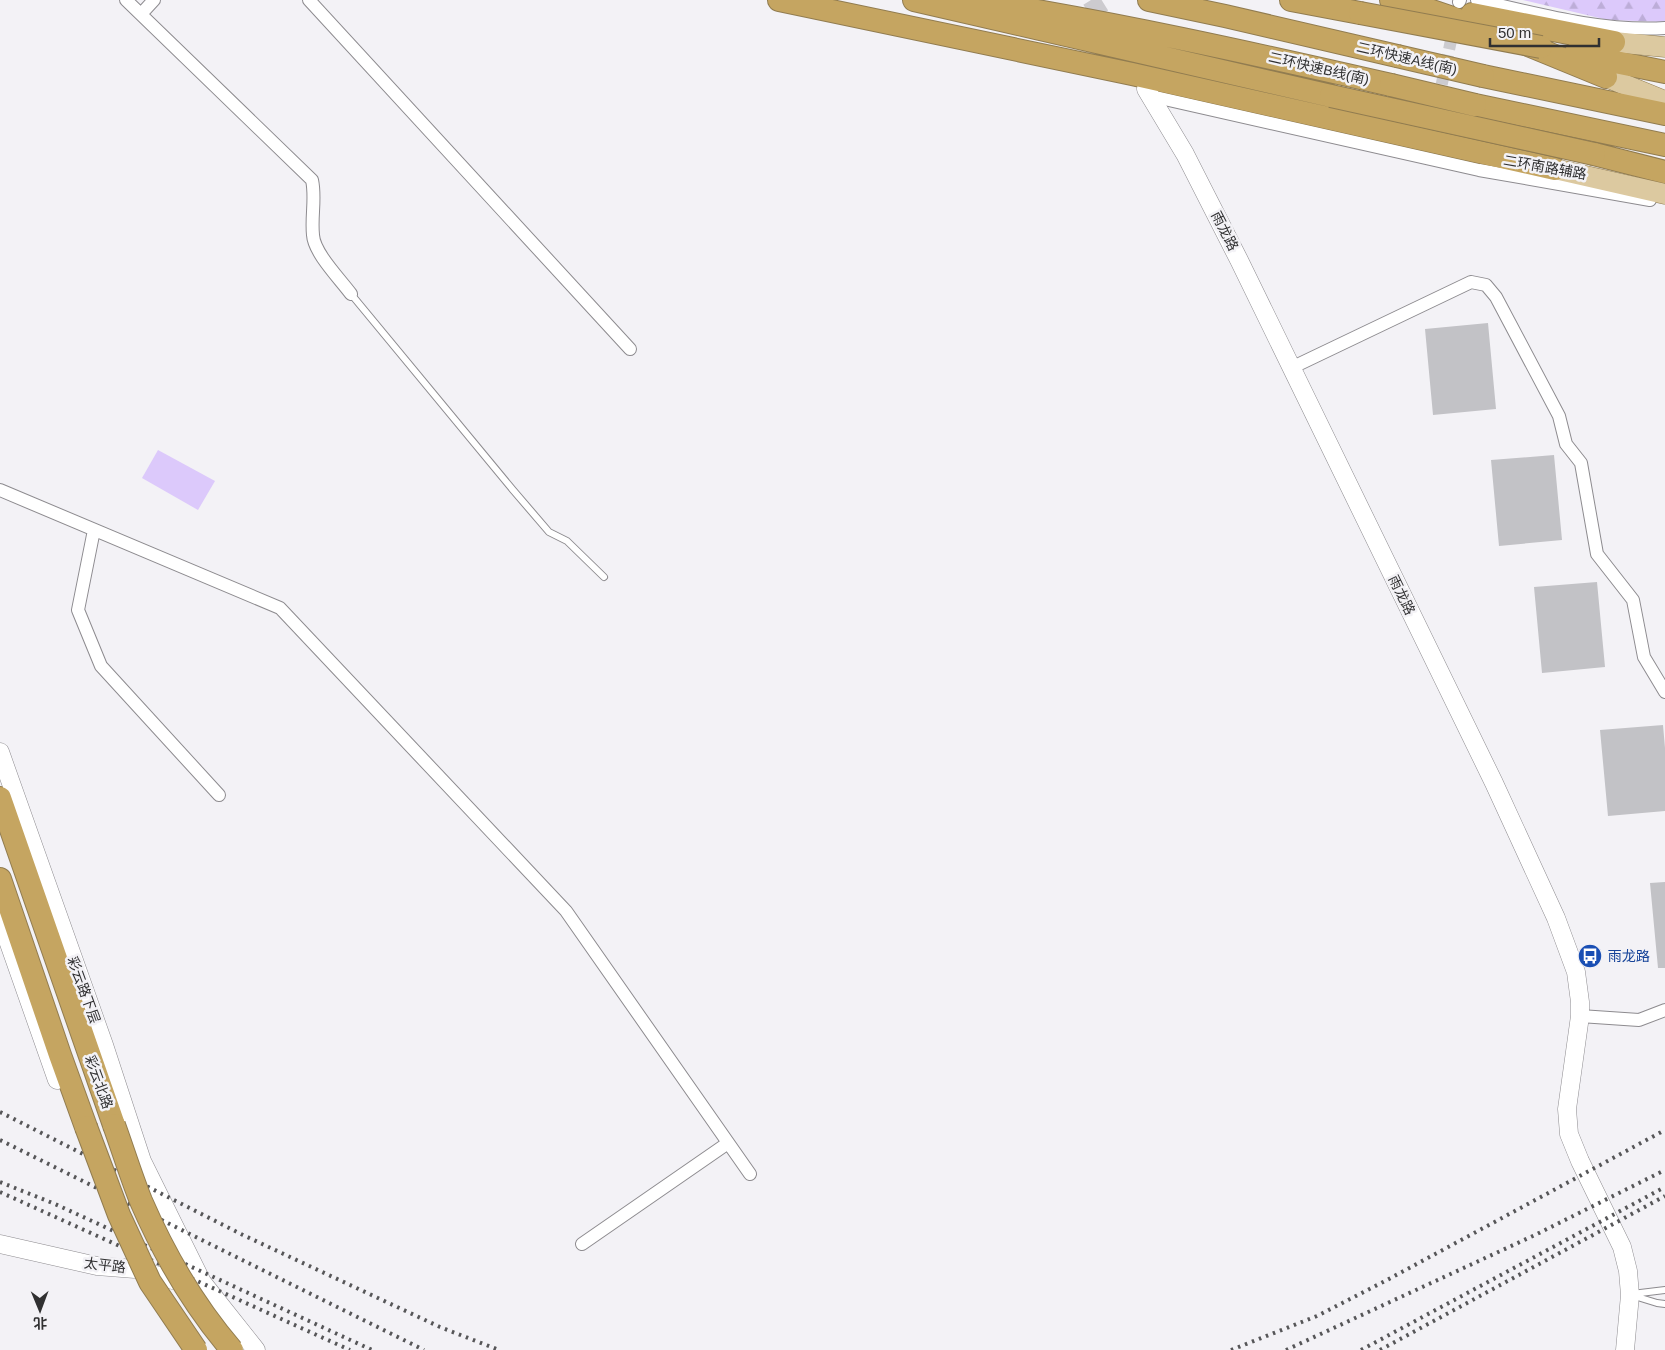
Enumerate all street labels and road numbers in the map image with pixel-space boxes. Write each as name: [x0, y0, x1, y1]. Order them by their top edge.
street label: 二环快速A线(南): [1355, 39, 1459, 77]
street label: 二环快速B线(南): [1267, 49, 1371, 87]
street label: 二环南路辅路: [1502, 152, 1588, 182]
street label: 雨龙路: [1208, 209, 1242, 253]
street label: 雨龙路: [1386, 573, 1418, 617]
street label: 彩云路下层: [65, 954, 103, 1026]
street label: 彩云北路: [82, 1053, 116, 1111]
street label: 太平路: [83, 1255, 127, 1275]

